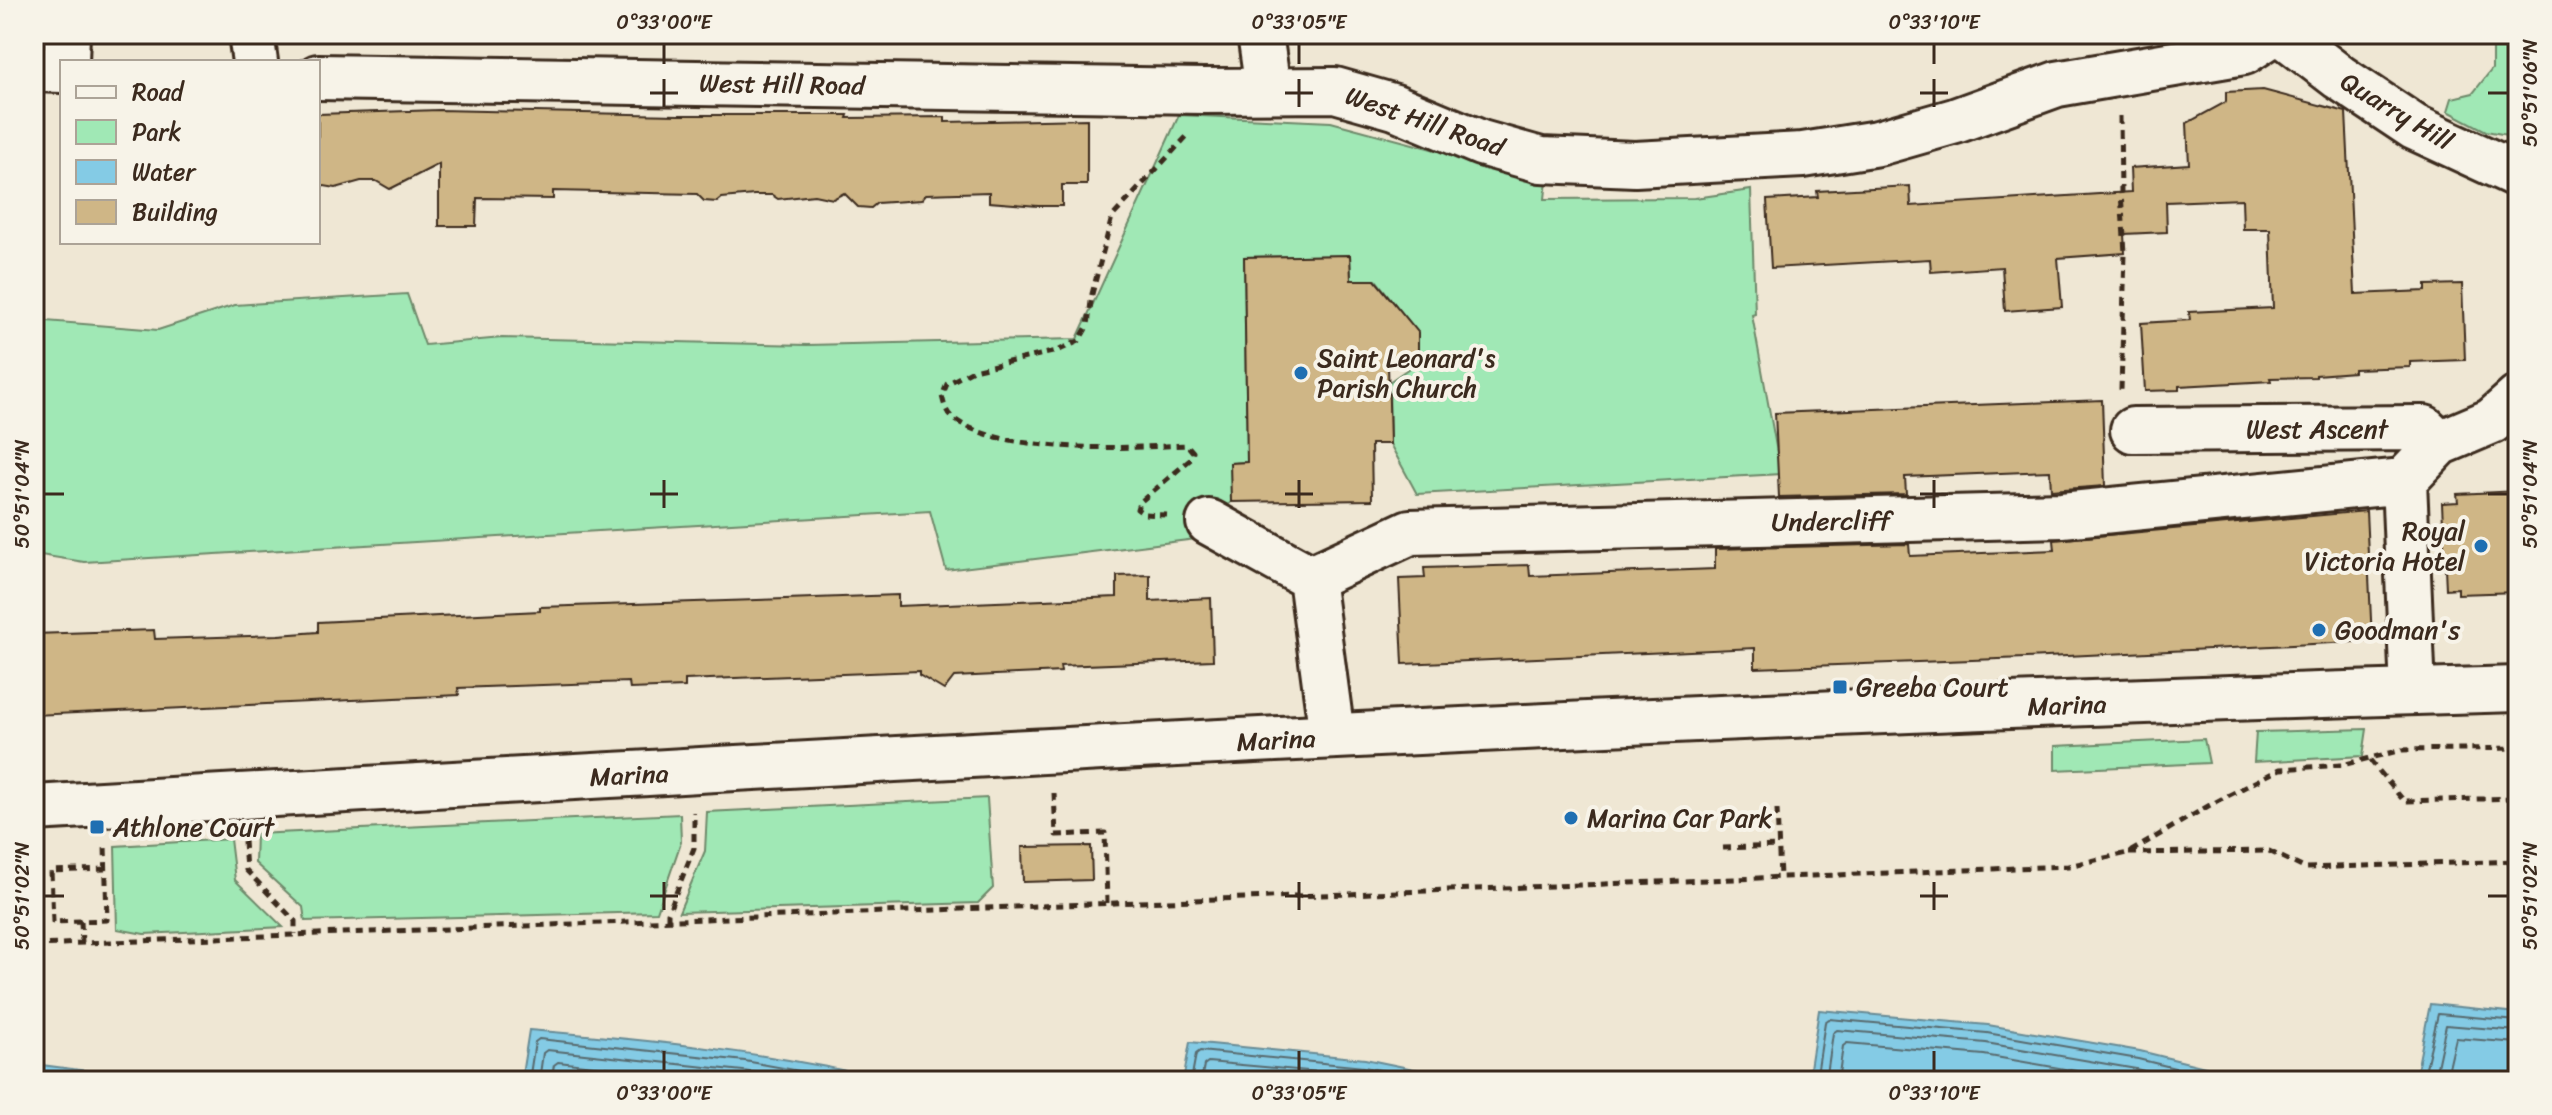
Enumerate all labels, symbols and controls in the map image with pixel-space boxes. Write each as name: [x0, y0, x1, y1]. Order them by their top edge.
text: 0°33'00"E: [616, 5, 714, 40]
text: 0°33'05"E: [1252, 5, 1348, 40]
text: 0°33'10"E: [1888, 5, 1982, 40]
text: 50°51'06"N: [2513, 39, 2548, 147]
street label: Quarry Hill: [2331, 59, 2463, 163]
legend: [60, 60, 320, 244]
street label: West Hill Road: [699, 60, 868, 108]
text: Road: [132, 71, 186, 113]
street label: West Hill Road: [1339, 72, 1513, 170]
text: Park: [132, 111, 181, 153]
text: Water: [132, 151, 197, 193]
text: Building: [132, 191, 218, 233]
place label: Saint Leonard's Parish Church: [1317, 335, 1496, 411]
marker: Saint Leonard's Parish Church: [1292, 364, 1310, 382]
street label: West Ascent: [2246, 406, 2390, 452]
text: 50°51'04"N: [5, 439, 40, 548]
text: 50°51'04"N: [2513, 439, 2548, 548]
street label: Undercliff: [1771, 497, 1895, 545]
place label: Royal Victoria Hotel: [2304, 508, 2466, 584]
marker: Royal Victoria Hotel: [2472, 537, 2490, 555]
place label: Goodman's: [2335, 607, 2461, 653]
marker: Goodman's: [2310, 621, 2328, 639]
place label: Greeba Court: [1856, 664, 2009, 710]
marker: Greeba Court: [1831, 678, 1849, 696]
street label: Marina: [2027, 681, 2107, 729]
street label: Marina: [1235, 715, 1317, 765]
street label: Marina: [588, 750, 670, 800]
place label: Marina Car Park: [1587, 795, 1773, 841]
place label: Athlone Court: [112, 804, 275, 850]
marker: Marina Car Park: [1562, 809, 1580, 827]
marker: Athlone Court: [88, 818, 106, 836]
text: 50°51'02"N: [5, 842, 40, 950]
text: 50°51'02"N: [2513, 842, 2548, 950]
text: 0°33'00"E: [616, 1076, 714, 1111]
text: 0°33'05"E: [1252, 1076, 1348, 1111]
text: 0°33'10"E: [1888, 1076, 1982, 1111]

